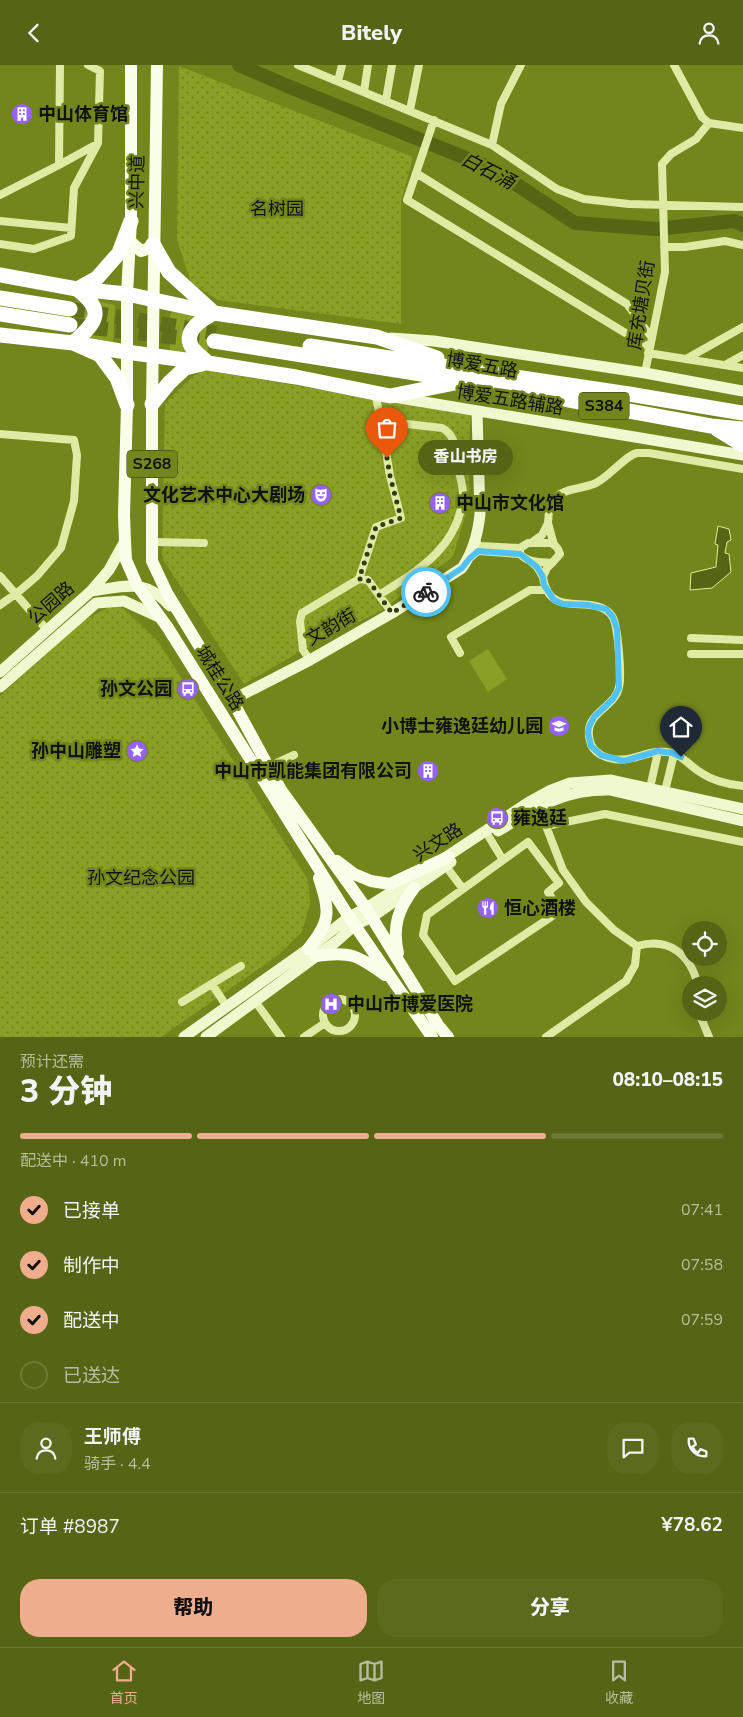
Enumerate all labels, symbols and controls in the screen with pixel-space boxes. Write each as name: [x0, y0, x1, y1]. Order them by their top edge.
text: Bitely: [341, 18, 402, 48]
icon: back: [20, 19, 48, 47]
icon: person: [695, 19, 723, 47]
building icon: 中山体育馆: [10, 102, 34, 126]
place label: 中山体育馆: [38, 102, 128, 126]
water label: 白石涌: [457, 146, 521, 196]
street label: 兴中道: [125, 155, 149, 209]
park label: 名树园: [250, 197, 304, 221]
street label: 库充塘贝街: [622, 259, 660, 351]
street label: 博爱五路: [444, 347, 520, 383]
street label: 博爱五路辅路: [455, 380, 565, 420]
road number: S384: [579, 393, 629, 419]
pin: [366, 407, 408, 458]
icon: bag: [373, 414, 401, 442]
callout: 香山书房: [417, 441, 512, 475]
text: 香山书房: [433, 446, 498, 468]
road number: S268: [127, 451, 177, 477]
place label: 文化艺术中心大剧场: [143, 483, 305, 507]
theatre icon: 文化艺术中心大剧场: [309, 483, 333, 507]
building icon: 中山市文化馆: [428, 491, 452, 515]
place label: 中山市文化馆: [456, 491, 564, 515]
courier: [401, 567, 451, 617]
street label: 公园路: [23, 576, 79, 630]
icon: bike: [412, 578, 440, 606]
street label: 文韵街: [302, 603, 360, 651]
street label: 城桂公路: [191, 641, 249, 715]
place label: 孙文公园: [100, 677, 172, 701]
bus stop icon: 孙文公园: [176, 677, 200, 701]
pin: [660, 706, 702, 757]
icon: home: [667, 713, 695, 741]
place label: 小博士雍逸廷幼儿园: [381, 714, 543, 738]
school or university icon: 小博士雍逸廷幼儿园: [547, 714, 571, 738]
place label: 孙中山雕塑: [31, 739, 121, 763]
place icon: 孙中山雕塑: [125, 739, 149, 763]
place label: 中山市凯能集团有限公司: [214, 759, 412, 783]
building icon: 中山市凯能集团有限公司: [416, 759, 440, 783]
bus stop icon: 雍逸廷: [485, 806, 509, 830]
place label: 雍逸廷: [513, 806, 567, 830]
street label: 兴文路: [409, 817, 467, 867]
park label: 孙文纪念公园: [87, 866, 195, 890]
restaurant icon: 恒心酒楼: [476, 896, 500, 920]
place label: 恒心酒楼: [504, 896, 576, 920]
map controls: [682, 921, 727, 1021]
button: locate: [682, 921, 727, 966]
button: layers: [682, 976, 727, 1021]
hospital icon: 中山市博爱医院: [319, 992, 343, 1016]
place label: 中山市博爱医院: [347, 992, 473, 1016]
text: 预计还需: [20, 1051, 84, 1073]
text: 08:10–08:15: [612, 1067, 723, 1093]
text: 3 分钟: [20, 1070, 112, 1113]
text: 配送中 · 410 m: [20, 1150, 126, 1172]
icon: check: [20, 1196, 48, 1224]
text: 已接单: [63, 1198, 120, 1224]
text: 07:41: [681, 1199, 723, 1221]
icon: check: [20, 1251, 48, 1279]
text: 制作中: [63, 1253, 120, 1279]
text: 07:58: [681, 1254, 723, 1276]
icon: check: [20, 1306, 48, 1334]
text: 配送中: [63, 1308, 120, 1334]
text: 07:59: [681, 1309, 723, 1331]
text: 已送达: [63, 1363, 120, 1389]
button: person: [20, 1422, 72, 1474]
button: chat: [607, 1422, 659, 1474]
button: phone: [671, 1422, 723, 1474]
text: 王师傅: [84, 1424, 141, 1450]
text: 骑手 · 4.4: [84, 1453, 151, 1475]
text: ¥78.62: [661, 1512, 723, 1538]
text: 订单 #8987: [20, 1514, 120, 1540]
button: 帮助: [20, 1579, 367, 1637]
button: 分享: [377, 1579, 723, 1637]
tab: 首页: [110, 1657, 138, 1708]
tab: 地图: [357, 1657, 385, 1708]
tab: 收藏: [605, 1657, 633, 1708]

